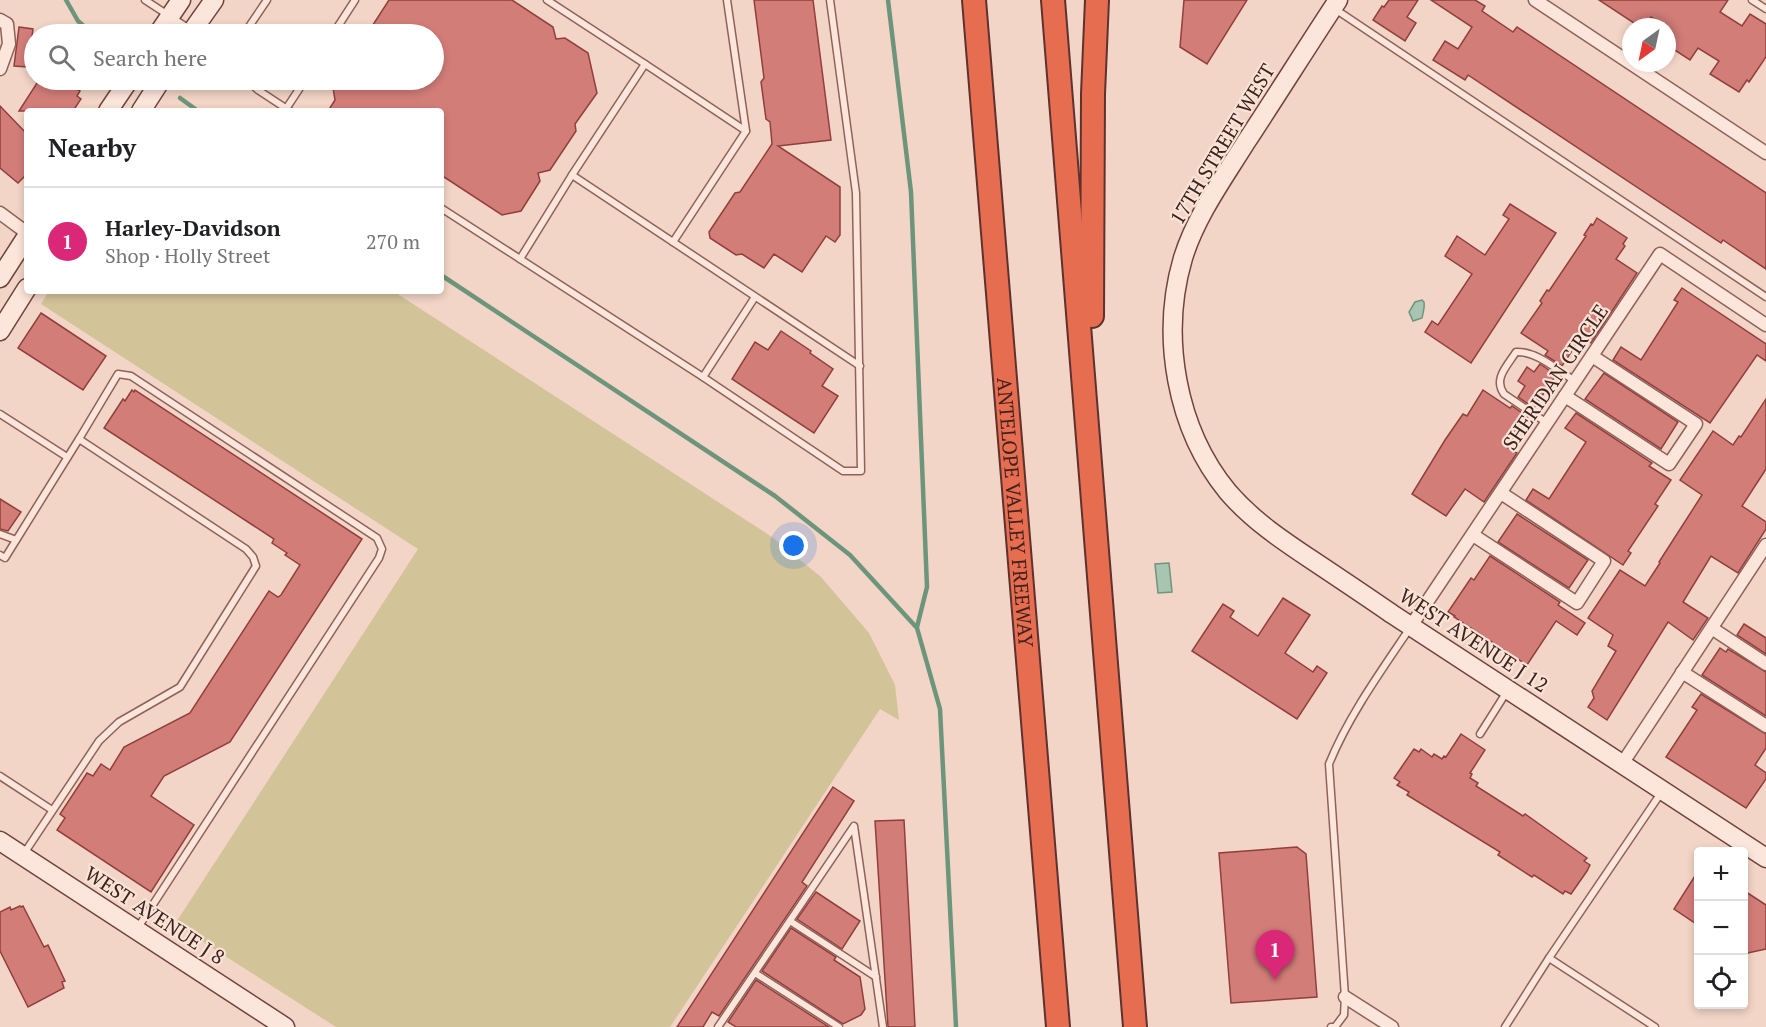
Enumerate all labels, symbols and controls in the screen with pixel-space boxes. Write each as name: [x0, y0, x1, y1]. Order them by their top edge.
north arrow: [1622, 18, 1676, 72]
search box: [24, 24, 444, 90]
icon: search: [45, 41, 78, 74]
text: Search here: [93, 43, 207, 72]
street label: 17TH STREET WEST: [1163, 59, 1281, 229]
text: Nearby: [48, 130, 136, 164]
text: Harley-Davidson: [105, 213, 281, 242]
text: 1: [62, 228, 73, 255]
text: 270 m: [366, 228, 420, 255]
text: Shop · Holly Street: [105, 242, 270, 269]
street label: SHERIDAN CIRCLE: [1496, 299, 1614, 455]
street label: ANTELOPE VALLEY FREEWAY: [991, 376, 1040, 648]
your location: [779, 531, 808, 560]
street label: WEST AVENUE J 12: [1394, 582, 1554, 698]
map controls: [1694, 847, 1748, 1009]
button: +: [1694, 847, 1748, 901]
street label: WEST AVENUE J 8: [80, 860, 230, 970]
button: −: [1694, 901, 1748, 955]
pin: 1: [1256, 930, 1294, 980]
button: locate: [1694, 955, 1748, 1009]

